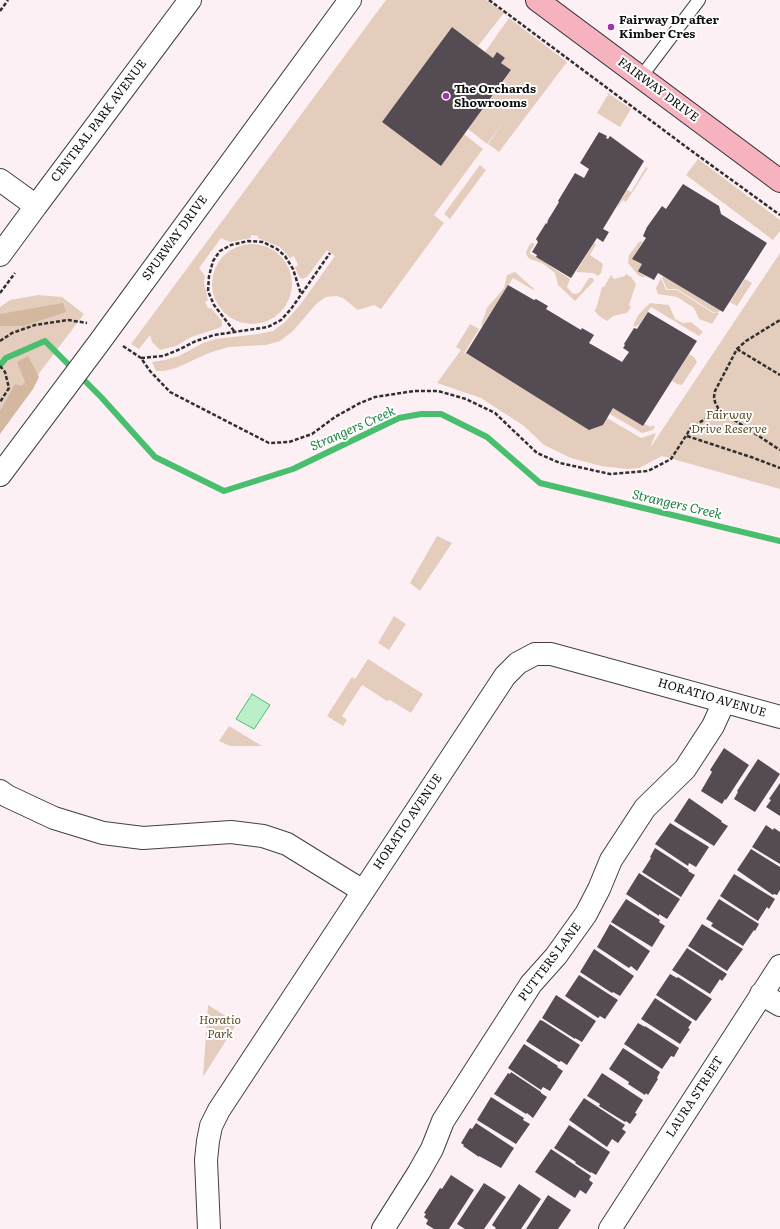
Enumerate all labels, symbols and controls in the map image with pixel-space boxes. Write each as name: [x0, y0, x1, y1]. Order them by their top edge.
place label: Fairway Dr after Kimber Cres: [619, 13, 719, 41]
marker: Fairway Dr after Kimber Cres: [606, 22, 616, 32]
street label: FAIRWAY DRIVE: [615, 55, 701, 125]
street label: CENTRAL PARK AVENUE: [48, 57, 150, 185]
place label: The Orchards Showrooms: [454, 82, 536, 110]
marker: The Orchards Showrooms: [441, 91, 451, 101]
street label: SPURWAY DRIVE: [139, 193, 211, 283]
water label: Strangers Creek: [308, 403, 398, 455]
park label: Fairway Drive Reserve: [691, 408, 767, 436]
water label: Strangers Creek: [631, 487, 723, 523]
street label: HORATIO AVENUE: [656, 676, 768, 720]
street label: HORATIO AVENUE: [371, 771, 445, 873]
street label: PUTTERS LANE: [516, 920, 584, 1004]
park label: Horatio Park: [199, 1013, 241, 1041]
street label: LAURA STREET: [663, 1054, 727, 1140]

